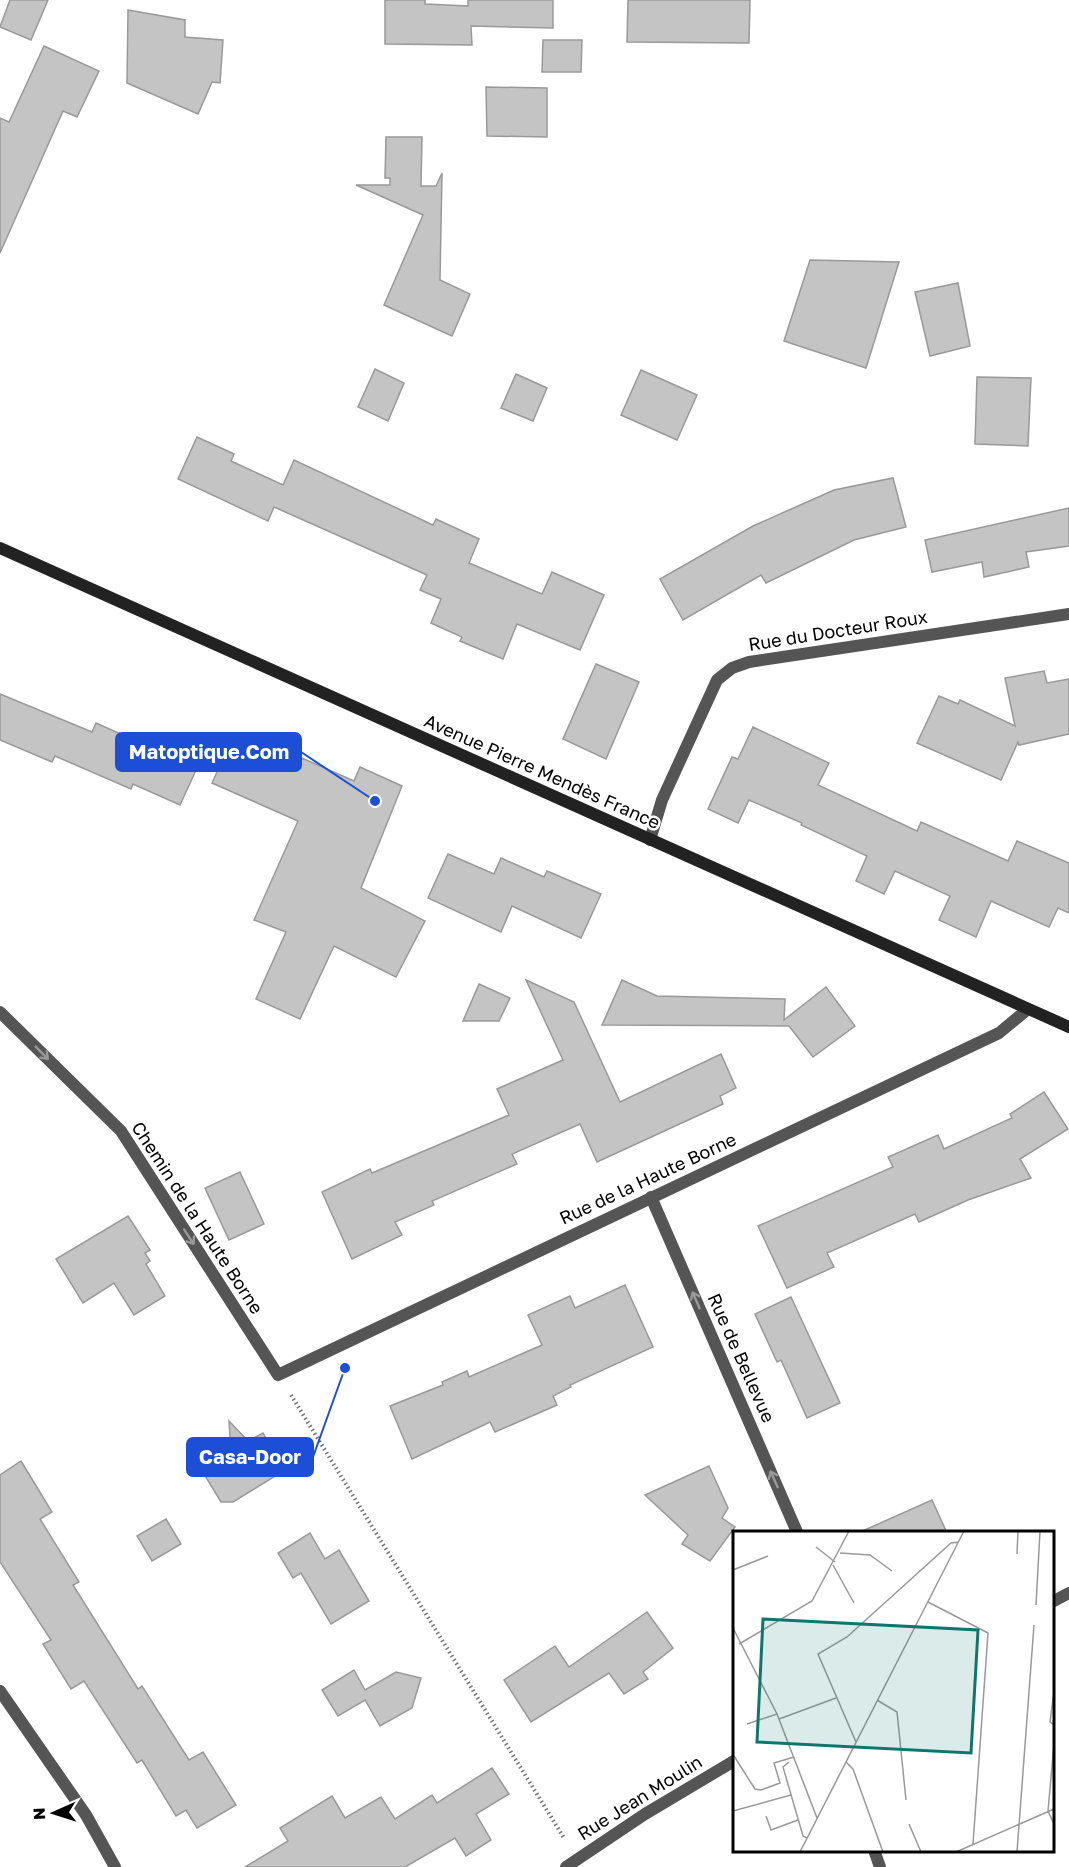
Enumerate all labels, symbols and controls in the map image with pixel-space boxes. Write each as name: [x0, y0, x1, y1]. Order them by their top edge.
street label: Rue du Docteur Roux: [747, 605, 929, 655]
street label: Avenue Pierre Mendès France: [421, 709, 664, 833]
callout: Matoptique.Com: [116, 733, 301, 771]
text: Matoptique.Com: [129, 739, 289, 763]
one-way arrow: [34, 1046, 49, 1060]
street label: Chemin de la Haute Borne: [127, 1117, 268, 1318]
street label: Rue de la Haute Borne: [556, 1127, 739, 1229]
one-way arrow: [183, 1228, 195, 1245]
street label: Rue de Bellevue: [704, 1290, 780, 1426]
one-way arrow: [690, 1292, 701, 1310]
callout: Casa-Door: [187, 1438, 313, 1476]
text: Casa-Door: [199, 1444, 301, 1468]
one-way arrow: [768, 1470, 779, 1489]
inset map: [733, 1531, 1054, 1852]
street label: Rue Jean Moulin: [573, 1750, 706, 1844]
north arrow: [24, 1783, 84, 1843]
text: N: [29, 1807, 49, 1820]

